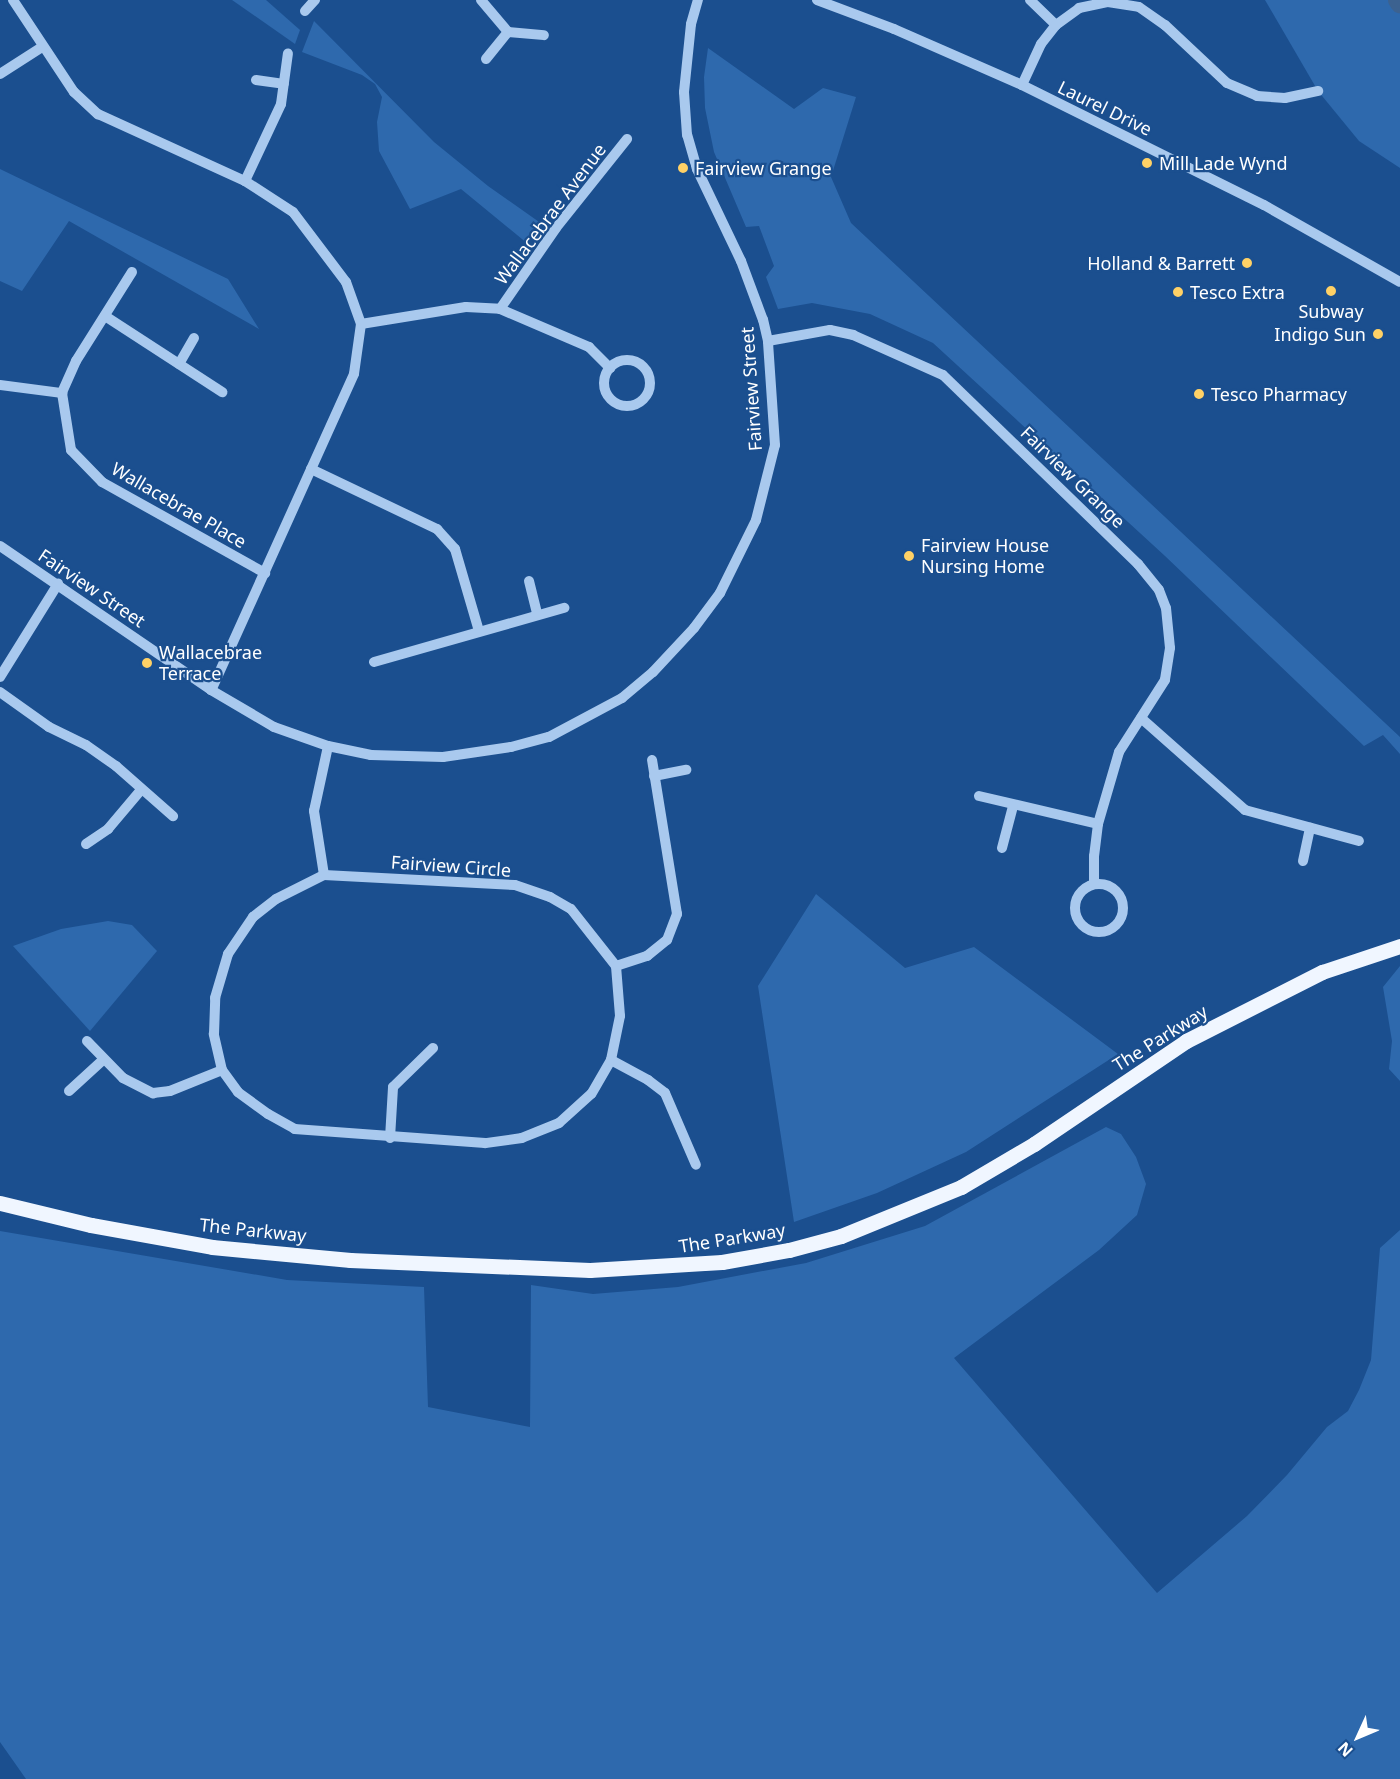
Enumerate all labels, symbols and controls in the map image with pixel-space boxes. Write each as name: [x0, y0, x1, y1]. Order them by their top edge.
street label: Laurel Drive: [1055, 76, 1155, 140]
street label: Wallacebrae Avenue: [490, 139, 610, 289]
place label: Mill Lade Wynd: [1159, 152, 1287, 174]
marker: Mill Lade Wynd: [1140, 156, 1154, 170]
place label: Fairview Grange: [695, 157, 832, 179]
marker: Fairview Grange: [676, 161, 690, 175]
place label: Holland & Barrett: [1087, 252, 1235, 274]
marker: Holland & Barrett: [1240, 256, 1254, 270]
place label: Tesco Extra: [1190, 281, 1285, 303]
marker: Subway: [1324, 284, 1338, 298]
marker: Tesco Extra: [1171, 285, 1185, 299]
place label: Subway: [1298, 300, 1364, 322]
place label: Indigo Sun: [1274, 323, 1366, 345]
street label: Fairview Street: [736, 326, 766, 452]
marker: Indigo Sun: [1371, 327, 1385, 341]
place label: Tesco Pharmacy: [1211, 383, 1347, 405]
marker: Tesco Pharmacy: [1192, 387, 1206, 401]
street label: Fairview Grange: [1016, 422, 1130, 532]
street label: Wallacebrae Place: [108, 458, 250, 552]
place label: Fairview House Nursing Home: [921, 535, 1049, 578]
street label: Fairview Street: [34, 544, 150, 632]
marker: Fairview House Nursing Home: [902, 549, 916, 563]
place label: Wallacebrae Terrace: [159, 642, 262, 684]
marker: Wallacebrae Terrace: [140, 656, 154, 670]
street label: Fairview Circle: [390, 851, 512, 881]
street label: The Parkway: [1109, 1000, 1211, 1076]
street label: The Parkway: [198, 1214, 308, 1246]
street label: The Parkway: [677, 1219, 787, 1257]
north arrow: [1328, 1707, 1388, 1767]
text: N: [1333, 1737, 1357, 1762]

